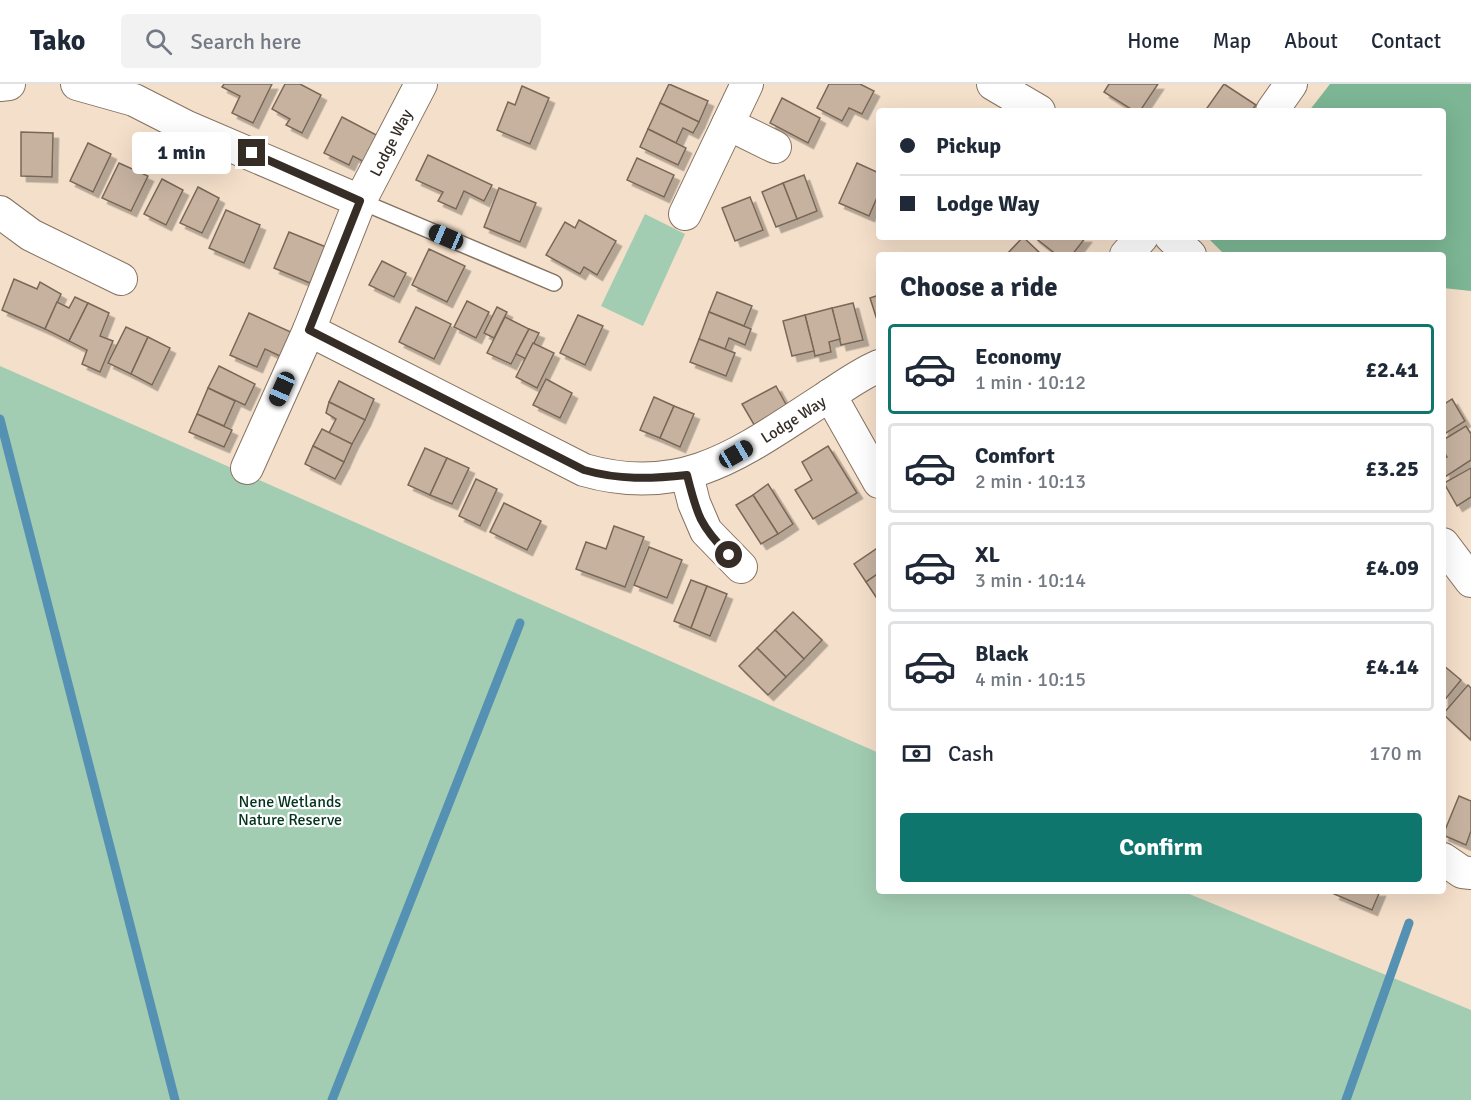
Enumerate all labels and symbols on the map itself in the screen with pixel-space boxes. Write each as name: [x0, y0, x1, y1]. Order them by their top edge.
street label: Lodge Way: [366, 105, 417, 180]
callout: 1 min: [132, 132, 231, 174]
route end: [238, 139, 265, 166]
car: [426, 222, 466, 252]
car: [266, 369, 298, 409]
street label: Lodge Way: [757, 391, 830, 448]
car: [716, 437, 756, 471]
route start: [715, 541, 742, 568]
park label: Nene Wetlands Nature Reserve: [238, 792, 342, 830]

